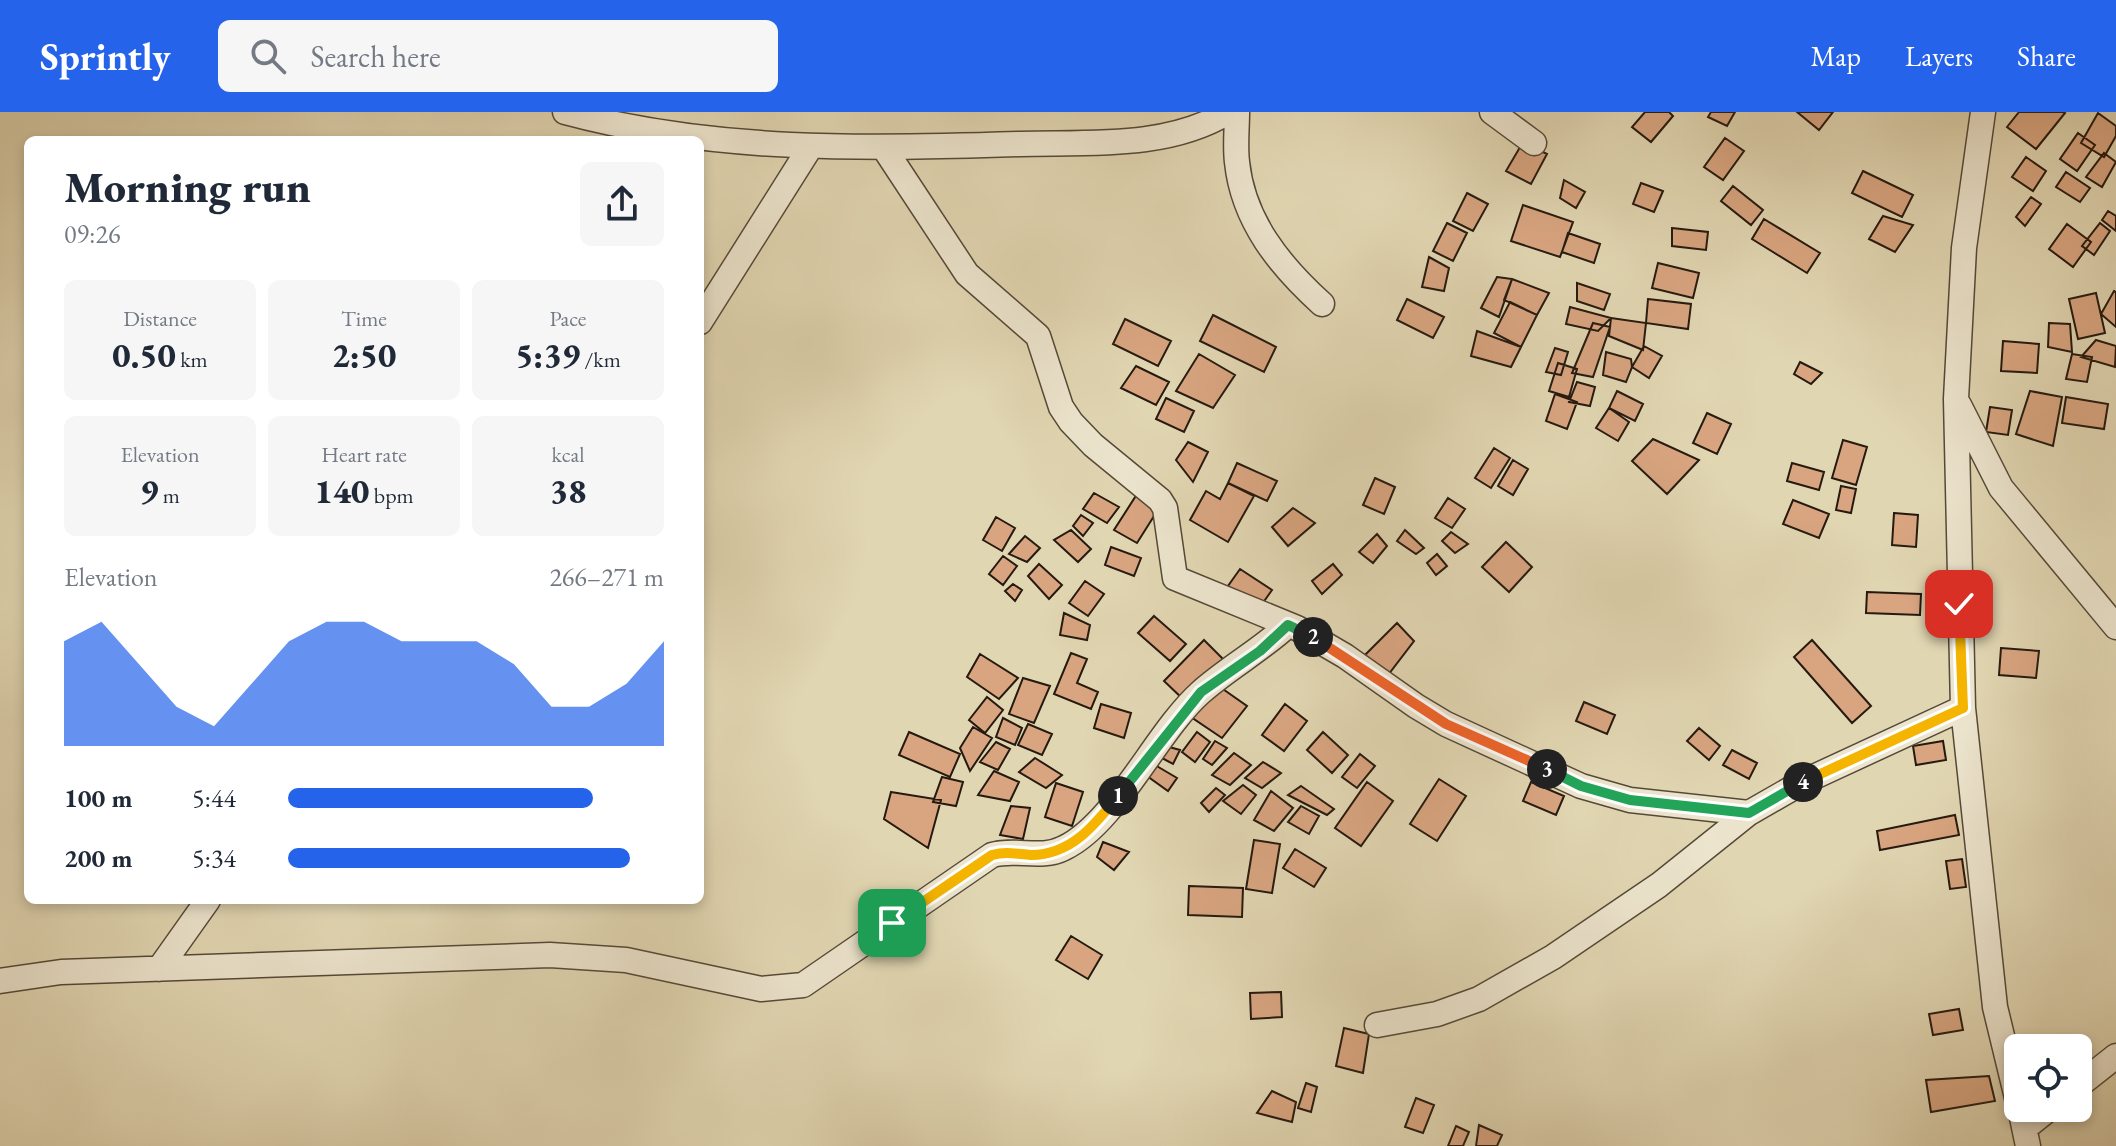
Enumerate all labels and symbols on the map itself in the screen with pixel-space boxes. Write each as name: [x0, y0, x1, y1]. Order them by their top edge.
pin: [1925, 570, 1993, 638]
pin: 2: [1293, 617, 1333, 657]
pin: 3: [1527, 749, 1567, 789]
pin: 4: [1783, 762, 1823, 802]
pin: 1: [1098, 776, 1138, 816]
pin: [858, 889, 926, 957]

